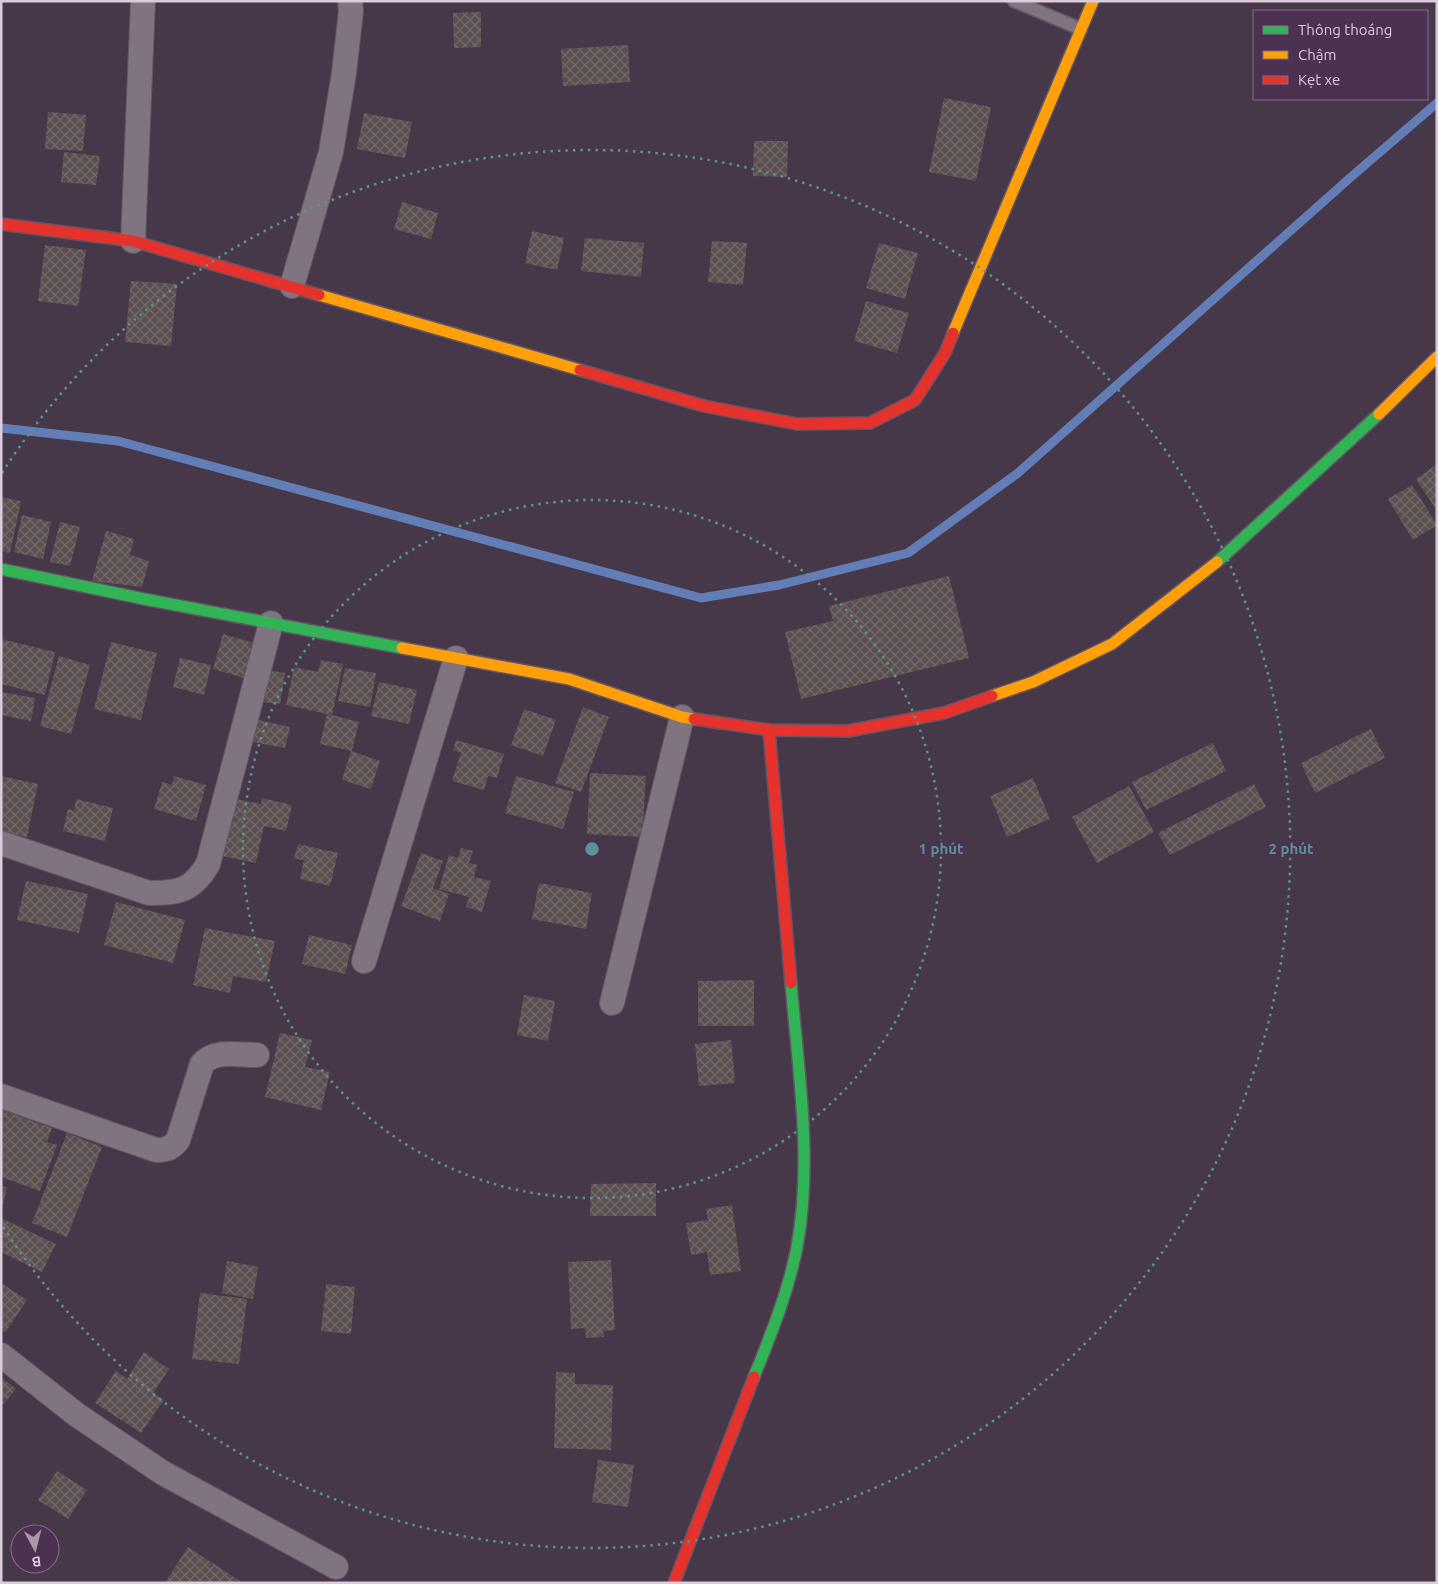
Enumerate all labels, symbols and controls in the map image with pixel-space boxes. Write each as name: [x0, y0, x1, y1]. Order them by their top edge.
legend: [1253, 10, 1428, 100]
text: Thông thoáng: [1298, 21, 1392, 38]
text: Chậm: [1298, 46, 1336, 63]
text: Kẹt xe: [1298, 71, 1340, 88]
centre of rings: [583, 840, 601, 858]
text: 1 phút: [918, 840, 964, 857]
text: 2 phút: [1268, 840, 1314, 857]
north arrow: [10, 1524, 60, 1574]
text: B: [31, 1553, 42, 1570]

